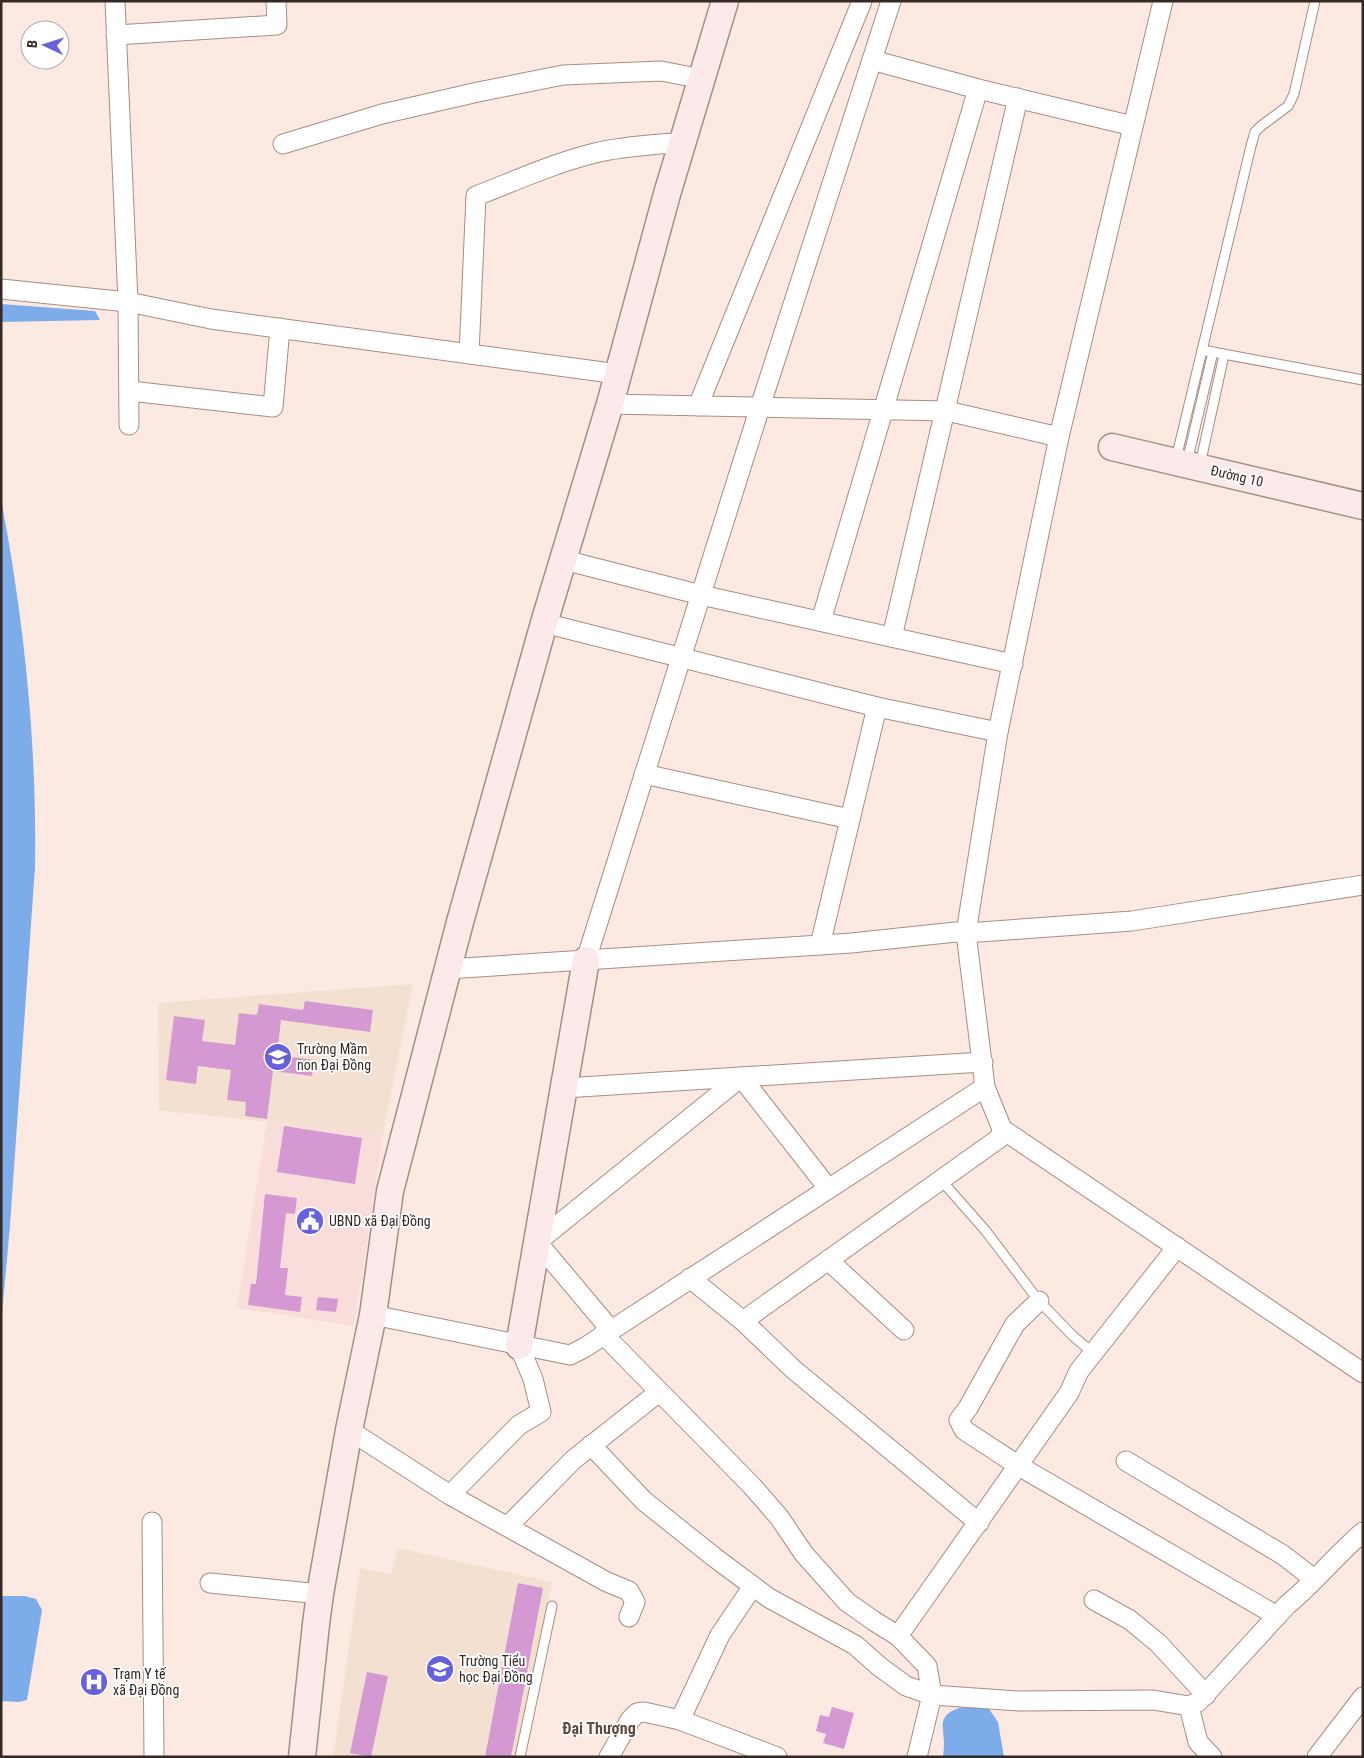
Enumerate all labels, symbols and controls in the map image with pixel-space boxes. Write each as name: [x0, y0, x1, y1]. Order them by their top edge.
north arrow: [20, 20, 70, 70]
text: B: [24, 39, 40, 49]
street label: Đường 10: [1209, 462, 1265, 490]
place label: Trường Mầm non Đại Đồng: [297, 1041, 371, 1073]
school or university icon: Trường Mầm non Đại Đồng: [263, 1042, 293, 1072]
public building icon: UBND xã Đại Đồng: [295, 1206, 325, 1236]
place label: UBND xã Đại Đồng: [329, 1213, 431, 1229]
place label: Trường Tiểu học Đại Đồng: [459, 1653, 533, 1685]
school or university icon: Trường Tiểu học Đại Đồng: [425, 1654, 455, 1684]
place label: Trạm Y tế xã Đại Đồng: [113, 1666, 179, 1698]
hospital icon: Trạm Y tế xã Đại Đồng: [79, 1667, 109, 1697]
district label: Đại Thượng: [562, 1719, 636, 1738]

